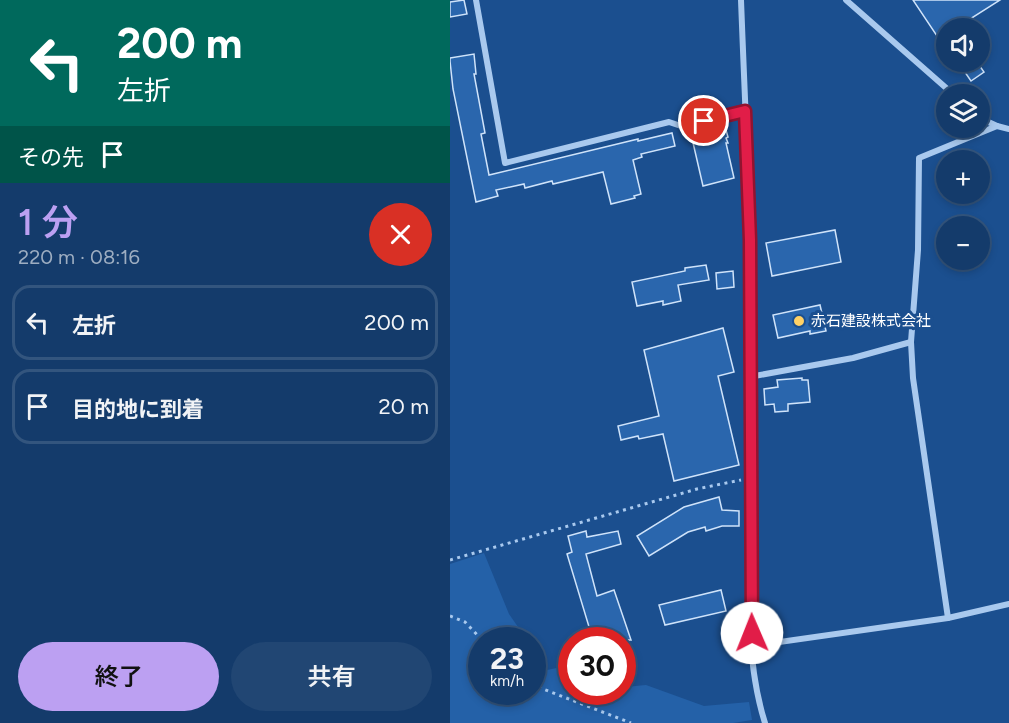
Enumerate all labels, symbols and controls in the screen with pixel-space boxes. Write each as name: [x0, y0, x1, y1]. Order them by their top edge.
text: 200 m: [117, 18, 242, 69]
map controls: [936, 18, 990, 270]
button: sound: [936, 18, 990, 72]
icon: left: [18, 24, 96, 102]
text: 左折: [117, 74, 171, 107]
button: layers: [936, 84, 990, 138]
pin: [678, 95, 729, 146]
icon: arrive: [687, 104, 720, 137]
icon: arrive: [96, 138, 129, 171]
text: その先: [18, 144, 84, 171]
button: +: [936, 150, 990, 204]
text: 1 分: [18, 201, 78, 244]
button: close: [369, 203, 432, 266]
button: −: [936, 216, 990, 270]
text: 220 m · 08:16: [18, 245, 140, 269]
icon: left: [21, 306, 54, 339]
text: 200 m: [364, 309, 429, 336]
text: 左折: [72, 312, 116, 339]
place label: 赤石建設株式会社: [811, 312, 931, 330]
marker: 赤石建設株式会社: [792, 314, 806, 328]
icon: arrive: [21, 390, 54, 423]
text: 20 m: [378, 393, 429, 420]
text: 目的地に到着: [72, 396, 204, 423]
position arrow: [720, 601, 784, 665]
speed limit sign: 30: [558, 627, 636, 705]
text: 23: [490, 640, 524, 677]
button: 終了: [18, 642, 219, 711]
button: 共有: [231, 642, 432, 711]
text: km/h: [490, 672, 524, 690]

